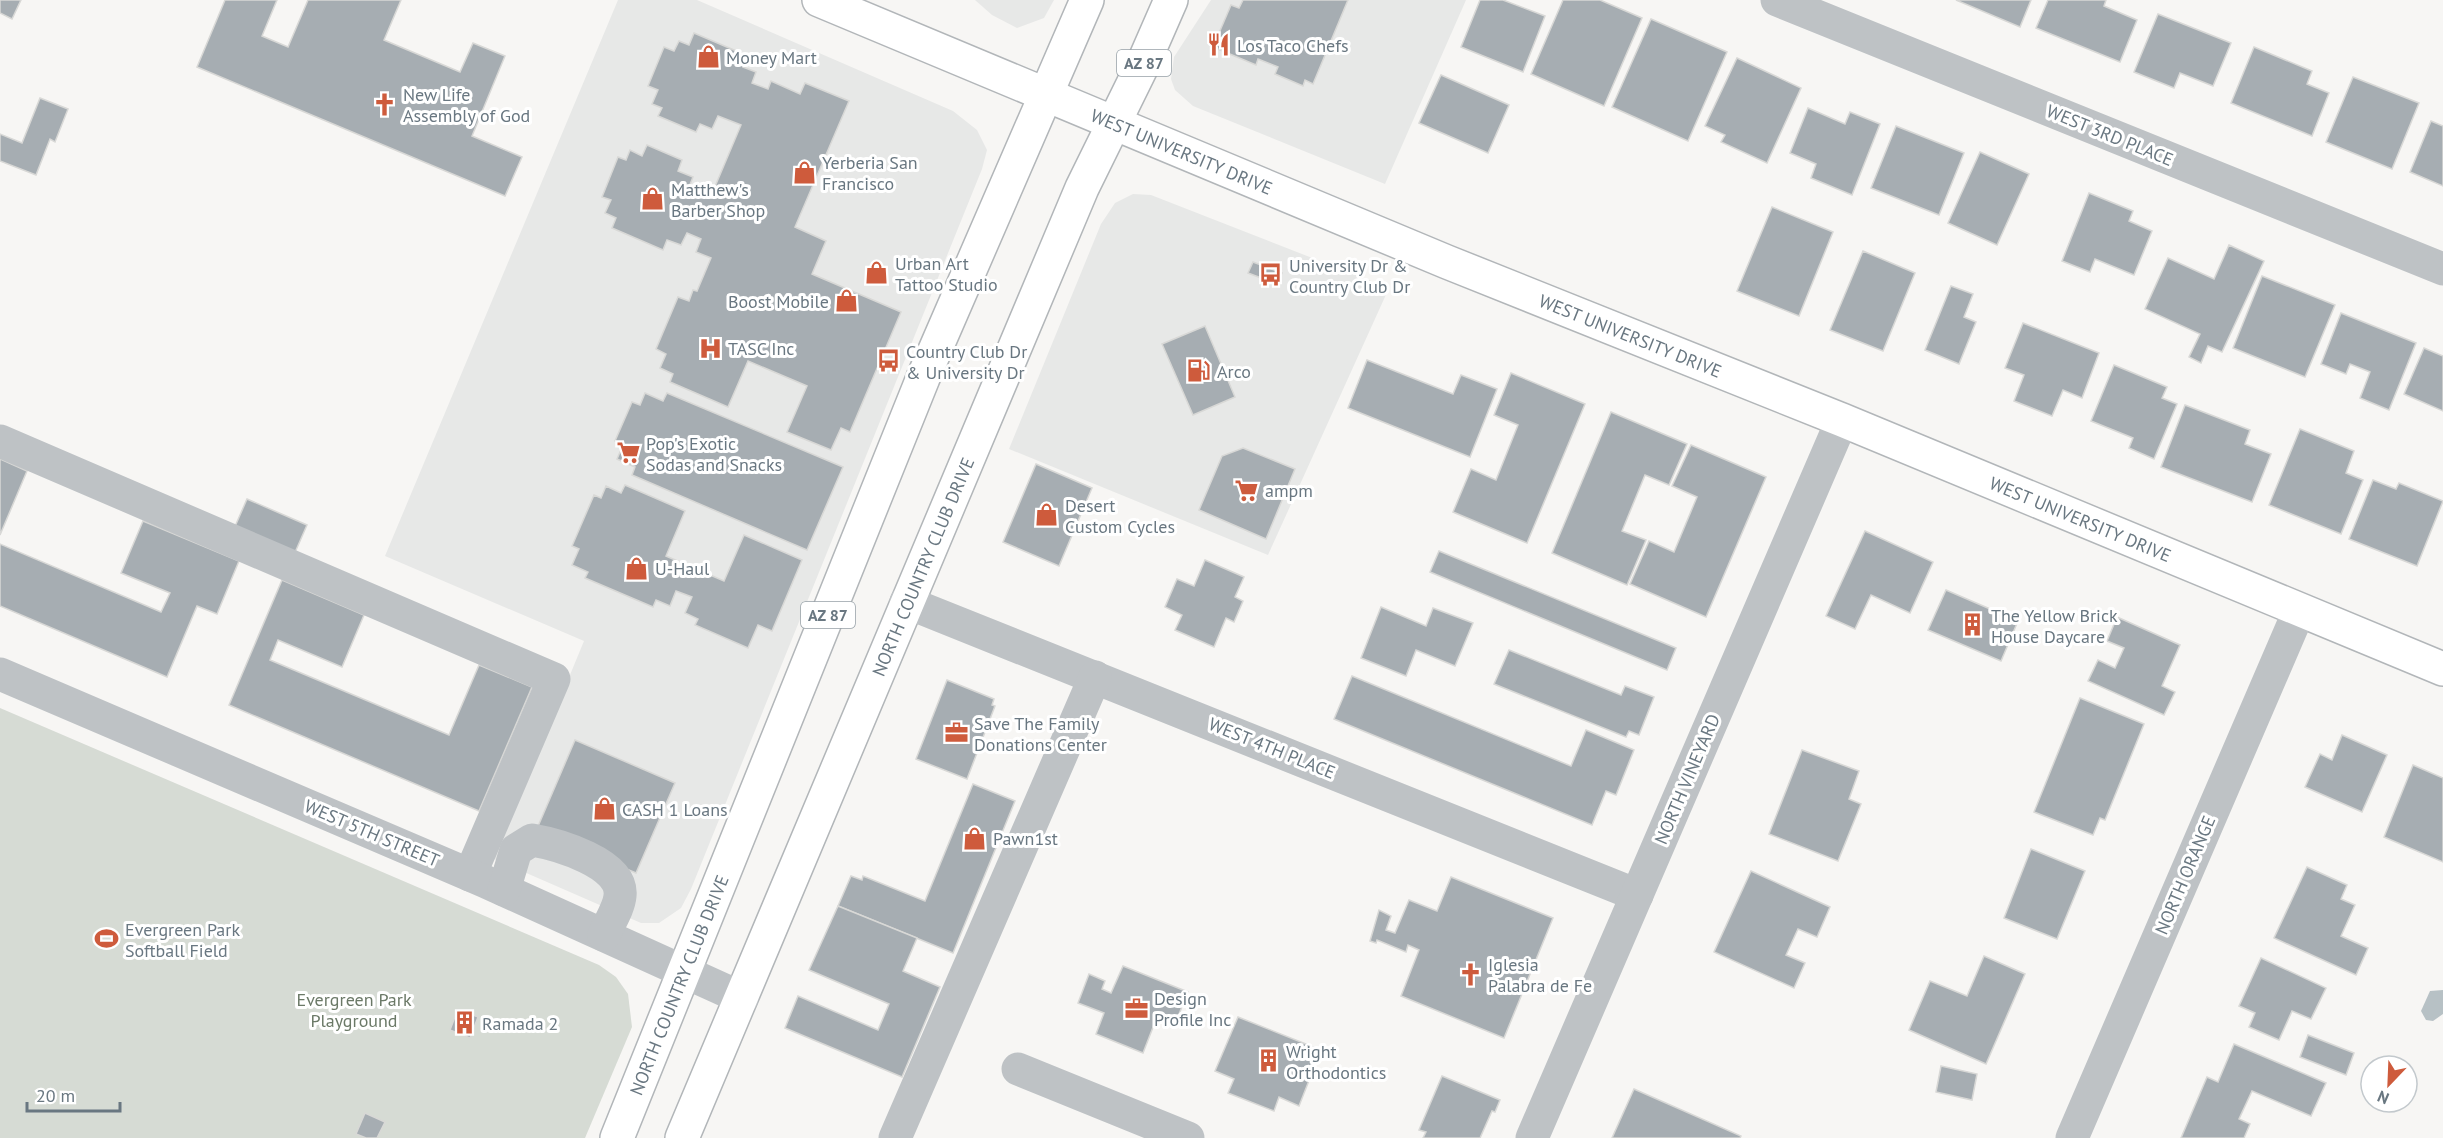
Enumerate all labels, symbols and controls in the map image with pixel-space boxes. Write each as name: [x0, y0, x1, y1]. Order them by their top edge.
restaurant icon: Los Taco Chefs: [1206, 32, 1232, 58]
place label: Los Taco Chefs: [1237, 34, 1349, 57]
shop icon: Money Mart: [695, 44, 721, 70]
place label: Money Mart: [726, 46, 817, 69]
road number: AZ 87: [1117, 50, 1171, 76]
place label: New Life Assembly of God: [403, 83, 530, 127]
church icon: New Life Assembly of God: [372, 91, 398, 117]
street label: WEST 3RD PLACE: [2043, 99, 2177, 171]
street label: WEST UNIVERSITY DRIVE: [1087, 103, 1276, 199]
place label: Yerberia San Francisco: [822, 151, 918, 195]
shop icon: Yerberia San Francisco: [791, 159, 817, 185]
place label: Matthew's Barber Shop: [671, 178, 765, 222]
shop icon: Matthew's Barber Shop: [640, 186, 666, 212]
place label: Urban Art Tattoo Studio: [895, 252, 998, 296]
place label: University Dr & Country Club Dr: [1289, 254, 1410, 298]
shop icon: Urban Art Tattoo Studio: [864, 260, 890, 286]
bus stop icon: University Dr & Country Club Dr: [1258, 262, 1284, 288]
shop icon: Boost Mobile: [834, 288, 860, 314]
street label: WEST UNIVERSITY DRIVE: [1536, 289, 1725, 382]
place label: Boost Mobile: [728, 290, 829, 313]
hospital icon: TASC Inc: [697, 335, 723, 361]
place label: TASC Inc: [728, 337, 794, 360]
place label: Country Club Dr & University Dr: [906, 340, 1027, 384]
bus stop icon: Country Club Dr & University Dr: [875, 348, 901, 374]
fuel station icon: Arco: [1186, 358, 1212, 384]
place label: Arco: [1217, 360, 1251, 383]
place label: Pop's Exotic Sodas and Snacks: [646, 432, 782, 476]
supermarket icon: Pop's Exotic Sodas and Snacks: [615, 440, 641, 466]
street label: NORTH COUNTRY CLUB DRIVE: [866, 454, 979, 680]
street label: WEST UNIVERSITY DRIVE: [1986, 471, 2175, 567]
supermarket icon: ampm: [1234, 477, 1260, 503]
place label: ampm: [1265, 479, 1313, 502]
place label: Desert Custom Cycles: [1065, 494, 1175, 538]
shop icon: Desert Custom Cycles: [1034, 502, 1060, 528]
shop icon: U-Haul: [624, 555, 650, 581]
place label: U-Haul: [655, 557, 710, 580]
road number: AZ 87: [801, 602, 855, 628]
place label: The Yellow Brick House Daycare: [1991, 604, 2118, 648]
building icon: The Yellow Brick House Daycare: [1960, 612, 1986, 638]
street label: NORTH VINEYARD: [1649, 710, 1725, 848]
place label: Save The Family Donations Center: [974, 712, 1107, 756]
street label: WEST 4TH PLACE: [1205, 712, 1339, 784]
office icon: Save The Family Donations Center: [943, 720, 969, 746]
street label: WEST 5TH STREET: [301, 794, 443, 872]
shop icon: CASH 1 Loans: [591, 796, 617, 822]
place label: CASH 1 Loans: [622, 798, 728, 821]
street label: NORTH ORANGE: [2150, 812, 2220, 938]
shop icon: Pawn1st: [962, 825, 988, 851]
place label: Pawn1st: [993, 827, 1058, 850]
street label: NORTH COUNTRY CLUB DRIVE: [624, 871, 733, 1098]
place label: Evergreen Park Softball Field: [125, 918, 240, 962]
sports icon: Evergreen Park Softball Field: [94, 926, 120, 952]
place label: Iglesia Palabra de Fe: [1488, 953, 1592, 997]
church icon: Iglesia Palabra de Fe: [1457, 961, 1483, 987]
place label: Design Profile Inc: [1154, 987, 1231, 1031]
park label: Evergreen Park Playground: [296, 988, 412, 1032]
office icon: Design Profile Inc: [1123, 995, 1149, 1021]
building icon: Ramada 2: [451, 1010, 477, 1036]
place label: Ramada 2: [482, 1012, 558, 1035]
place label: Wright Orthodontics: [1286, 1040, 1386, 1084]
building icon: Wright Orthodontics: [1255, 1048, 1281, 1074]
north arrow: [2359, 1054, 2419, 1114]
scale bar: [27, 1075, 120, 1113]
text: 20 m: [36, 1084, 75, 1107]
text: N: [2374, 1087, 2392, 1109]

